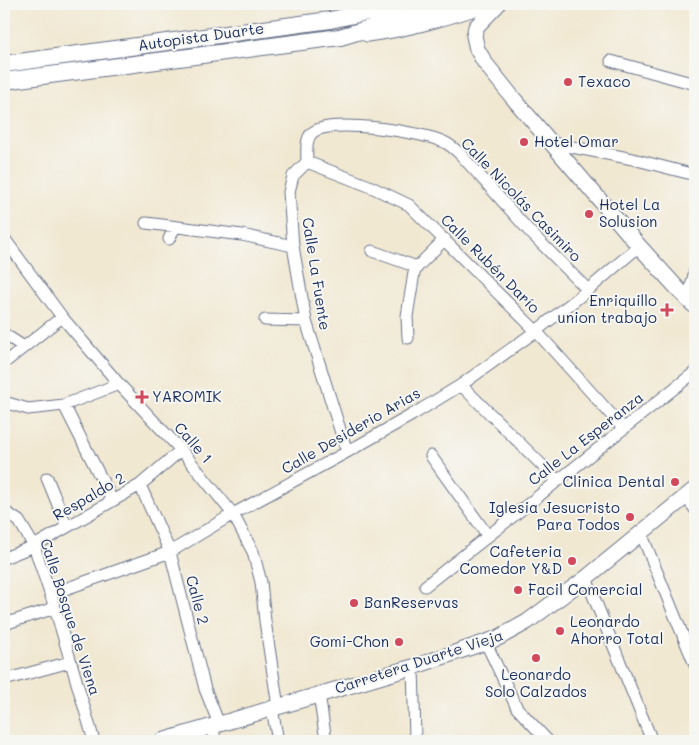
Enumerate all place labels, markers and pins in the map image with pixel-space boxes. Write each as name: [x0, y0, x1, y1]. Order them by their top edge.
place label: Texaco: [578, 71, 630, 91]
marker: Texaco: [562, 76, 574, 88]
place label: Hotel Omar: [534, 131, 619, 151]
marker: Hotel Omar: [518, 136, 530, 148]
place label: Hotel La Solusion: [599, 194, 660, 231]
marker: Hotel La Solusion: [583, 208, 595, 220]
place label: Enriquillo union trabajo: [558, 290, 657, 327]
marker: Enriquillo union trabajo: [661, 304, 673, 316]
place label: YAROMIK: [152, 386, 221, 406]
marker: YAROMIK: [136, 391, 148, 403]
place label: Clinica Dental: [562, 471, 665, 491]
marker: Clinica Dental: [669, 476, 681, 488]
place label: Iglesia Jesucristo Para Todos: [489, 497, 620, 534]
marker: Iglesia Jesucristo Para Todos: [624, 511, 636, 523]
place label: Cafeteria Comedor Y&D: [459, 541, 562, 578]
marker: Cafeteria Comedor Y&D: [566, 555, 578, 567]
place label: Facil Comercial: [528, 579, 643, 599]
marker: Facil Comercial: [512, 584, 524, 596]
place label: BanReservas: [364, 592, 459, 612]
marker: BanReservas: [348, 597, 360, 609]
place label: Leonardo Ahorro Total: [570, 611, 663, 648]
marker: Leonardo Ahorro Total: [554, 625, 566, 637]
place label: Gomi-Chon: [310, 631, 389, 651]
marker: Gomi-Chon: [393, 636, 405, 648]
marker: Leonardo Solo Calzados: [530, 652, 542, 664]
place label: Leonardo Solo Calzados: [485, 664, 587, 701]

